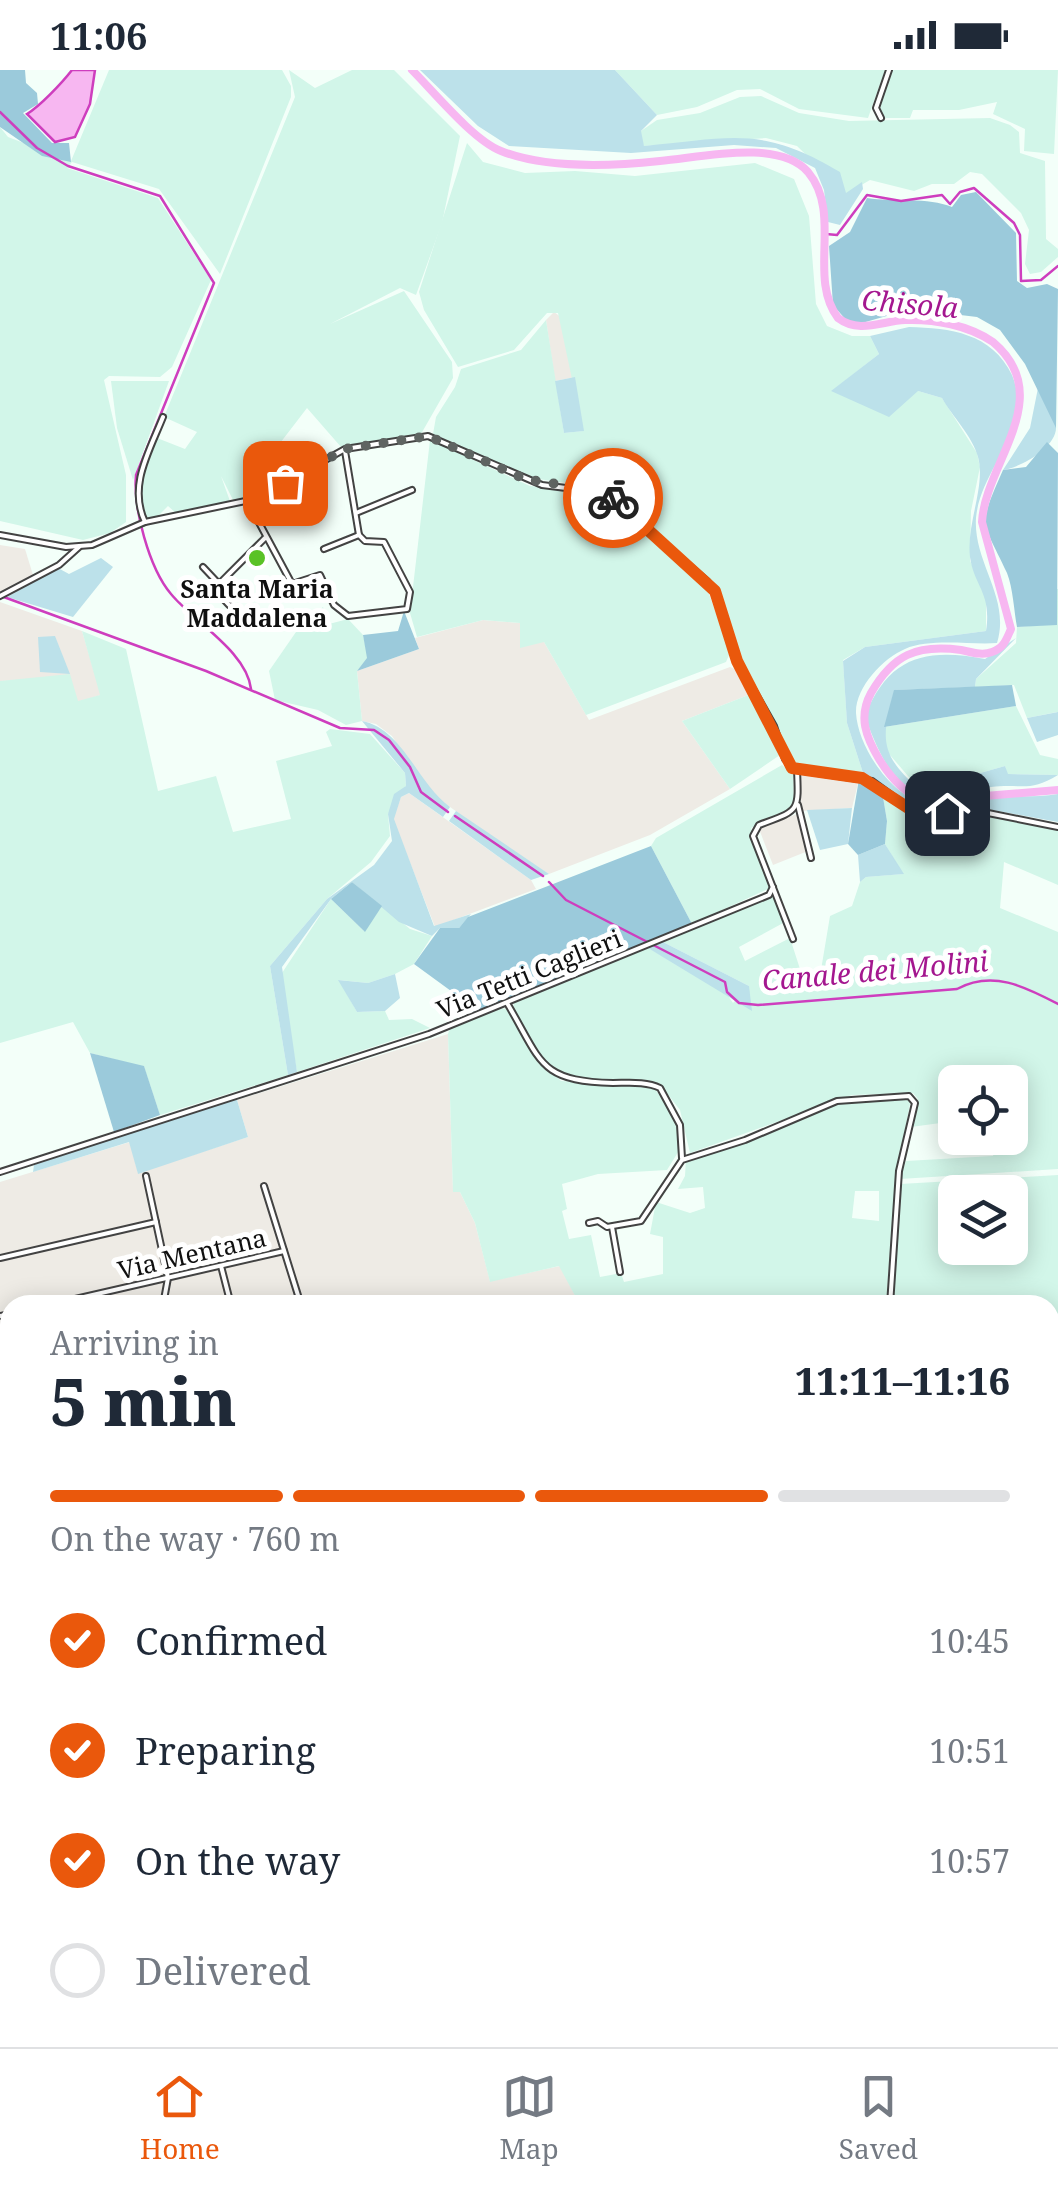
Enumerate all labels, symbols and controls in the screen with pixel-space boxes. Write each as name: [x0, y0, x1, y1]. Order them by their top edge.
text: 11:06: [50, 9, 147, 61]
water label: Chisola: [860, 280, 961, 326]
pin: [243, 441, 328, 526]
courier: [563, 448, 663, 548]
icon: bag: [258, 456, 313, 511]
icon: bike: [586, 471, 641, 526]
marker: Santa Maria Maddalena: [246, 547, 268, 569]
place label: Santa Maria Maddalena: [180, 571, 334, 634]
pin: [905, 771, 990, 856]
icon: home: [920, 786, 975, 841]
street label: Via Tetti Caglieri: [431, 920, 626, 1026]
water label: Canale dei Molini: [760, 941, 990, 999]
map controls: [938, 1065, 1028, 1265]
button: locate: [938, 1065, 1028, 1155]
button: layers: [938, 1175, 1028, 1265]
street label: Via Mentana: [114, 1219, 269, 1287]
text: Arriving in: [50, 1321, 219, 1364]
text: 11:11–11:16: [795, 1354, 1010, 1406]
text: 5 min: [50, 1357, 237, 1445]
text: On the way · 760 m: [50, 1517, 340, 1560]
icon: check: [50, 1613, 105, 1668]
text: Confirmed: [135, 1614, 327, 1666]
text: 10:45: [929, 1619, 1010, 1662]
icon: check: [50, 1723, 105, 1778]
text: Preparing: [135, 1724, 316, 1776]
text: 10:51: [929, 1729, 1010, 1772]
icon: check: [50, 1833, 105, 1888]
text: On the way: [135, 1834, 340, 1886]
text: 10:57: [929, 1839, 1010, 1882]
text: Delivered: [135, 1944, 311, 1996]
tab: Home: [140, 2069, 220, 2167]
tab: Map: [500, 2069, 559, 2167]
tab: Saved: [839, 2069, 918, 2167]

